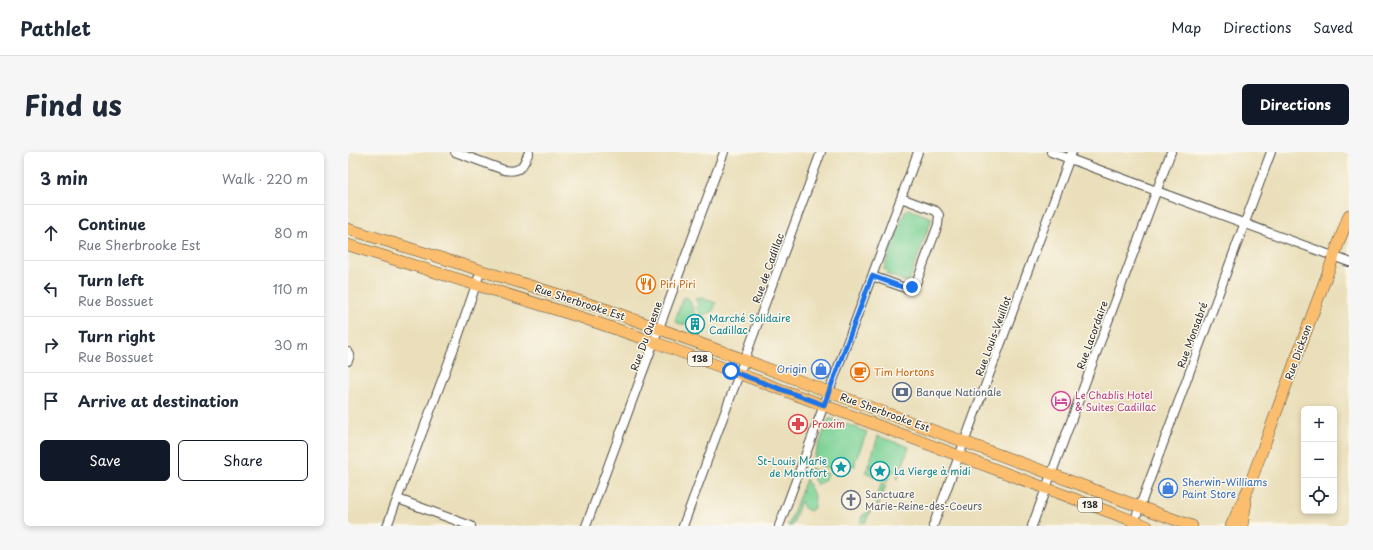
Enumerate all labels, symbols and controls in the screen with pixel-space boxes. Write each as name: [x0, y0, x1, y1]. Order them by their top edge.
text: Pathlet: [20, 14, 91, 42]
text: Map: [1171, 17, 1201, 38]
text: Directions: [1223, 17, 1291, 38]
text: Saved: [1313, 17, 1353, 38]
text: Find us: [24, 83, 122, 126]
button: Directions: [1242, 84, 1349, 125]
text: 3 min: [40, 165, 88, 191]
text: Walk · 220 m: [222, 169, 308, 188]
text: Continue: [78, 212, 146, 235]
icon: ahead: [40, 222, 62, 244]
text: 80 m: [274, 223, 308, 242]
street label: Rue de Cadillac: [748, 231, 787, 305]
text: Rue Sherbrooke Est: [78, 235, 201, 254]
text: Turn left: [78, 268, 144, 291]
restaurant icon: Piri Piri: [635, 273, 657, 295]
place label: Piri Piri: [660, 276, 696, 291]
icon: left: [40, 278, 62, 300]
route end: [903, 278, 921, 296]
text: 110 m: [273, 279, 308, 298]
street label: Rue Sherbrooke Est: [533, 280, 627, 323]
text: Rue Bossuet: [78, 291, 153, 310]
street label: Rue Louis-Veuillot: [971, 294, 1014, 378]
street label: Rue Lacordaire: [1072, 298, 1111, 371]
street label: Rue Du Quesne: [626, 299, 665, 373]
street label: Rue Monsabré: [1173, 299, 1211, 370]
place label: Marché Solidaire Cadillac: [709, 310, 791, 337]
building icon: Marché Solidaire Cadillac: [684, 313, 706, 335]
street label: Rue Dickson: [1281, 322, 1315, 382]
text: Turn right: [78, 324, 155, 347]
icon: right: [40, 334, 62, 356]
text: 30 m: [274, 335, 308, 354]
text: Rue Bossuet: [78, 347, 153, 366]
road number: 138: [688, 352, 712, 366]
shop icon: Origin: [810, 358, 832, 380]
place label: Origin: [777, 361, 807, 376]
cafe icon: Tim Hortons: [849, 361, 871, 383]
route start: [722, 362, 740, 380]
place label: Tim Hortons: [874, 364, 935, 379]
bank icon: Banque Nationale: [891, 381, 913, 403]
place label: Banque Nationale: [916, 384, 1002, 399]
place label: Le Chablis Hotel & Suites Cadillac: [1075, 387, 1156, 414]
street label: Rue Sherbrooke Est: [838, 388, 932, 435]
text: Arrive at destination: [78, 389, 239, 412]
icon: arrive: [40, 390, 62, 412]
hotel icon: Le Chablis Hotel & Suites Cadillac: [1050, 390, 1072, 412]
map controls: [1301, 406, 1337, 514]
button: +: [1301, 406, 1337, 442]
pharmacy icon: Proxim: [787, 413, 809, 435]
place label: Proxim: [812, 416, 845, 431]
button: Save: [40, 440, 170, 481]
button: Share: [178, 440, 308, 481]
button: −: [1301, 442, 1337, 478]
place label: St-Louis Marie de Montfort: [757, 453, 827, 480]
place icon: St-Louis Marie de Montfort: [830, 456, 852, 478]
place icon: La Vierge à midi: [869, 460, 891, 482]
place label: La Vierge à midi: [894, 463, 971, 478]
place label: Sherwin-Williams Paint Store: [1182, 474, 1267, 501]
shop icon: Sherwin-Williams Paint Store: [1157, 477, 1179, 499]
button: locate: [1301, 478, 1337, 514]
place label: Sanctuare Marie-Reine-des-Coeurs: [865, 486, 983, 513]
church icon: Sanctuare Marie-Reine-des-Coeurs: [840, 489, 862, 511]
road number: 138: [1078, 498, 1102, 512]

